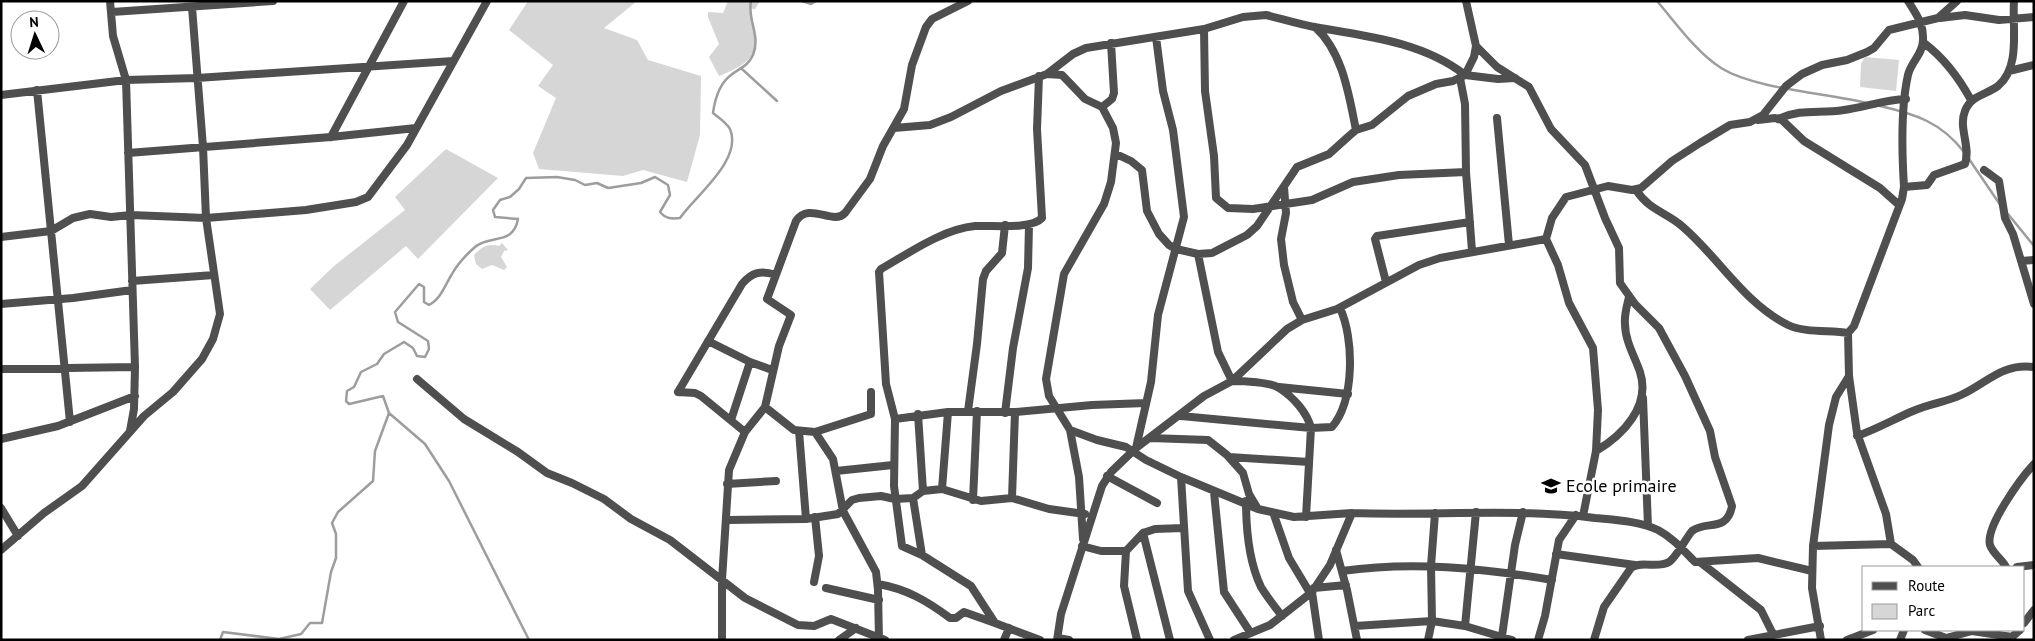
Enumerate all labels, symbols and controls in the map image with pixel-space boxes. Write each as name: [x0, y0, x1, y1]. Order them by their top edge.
north arrow: [10, 10, 60, 60]
text: N: [29, 13, 39, 31]
place label: Ecole primaire: [1566, 474, 1677, 497]
school or university icon: Ecole primaire: [1540, 475, 1562, 497]
legend: [1862, 566, 2025, 631]
text: Route: [1908, 576, 1945, 595]
text: Parc: [1908, 601, 1935, 620]

